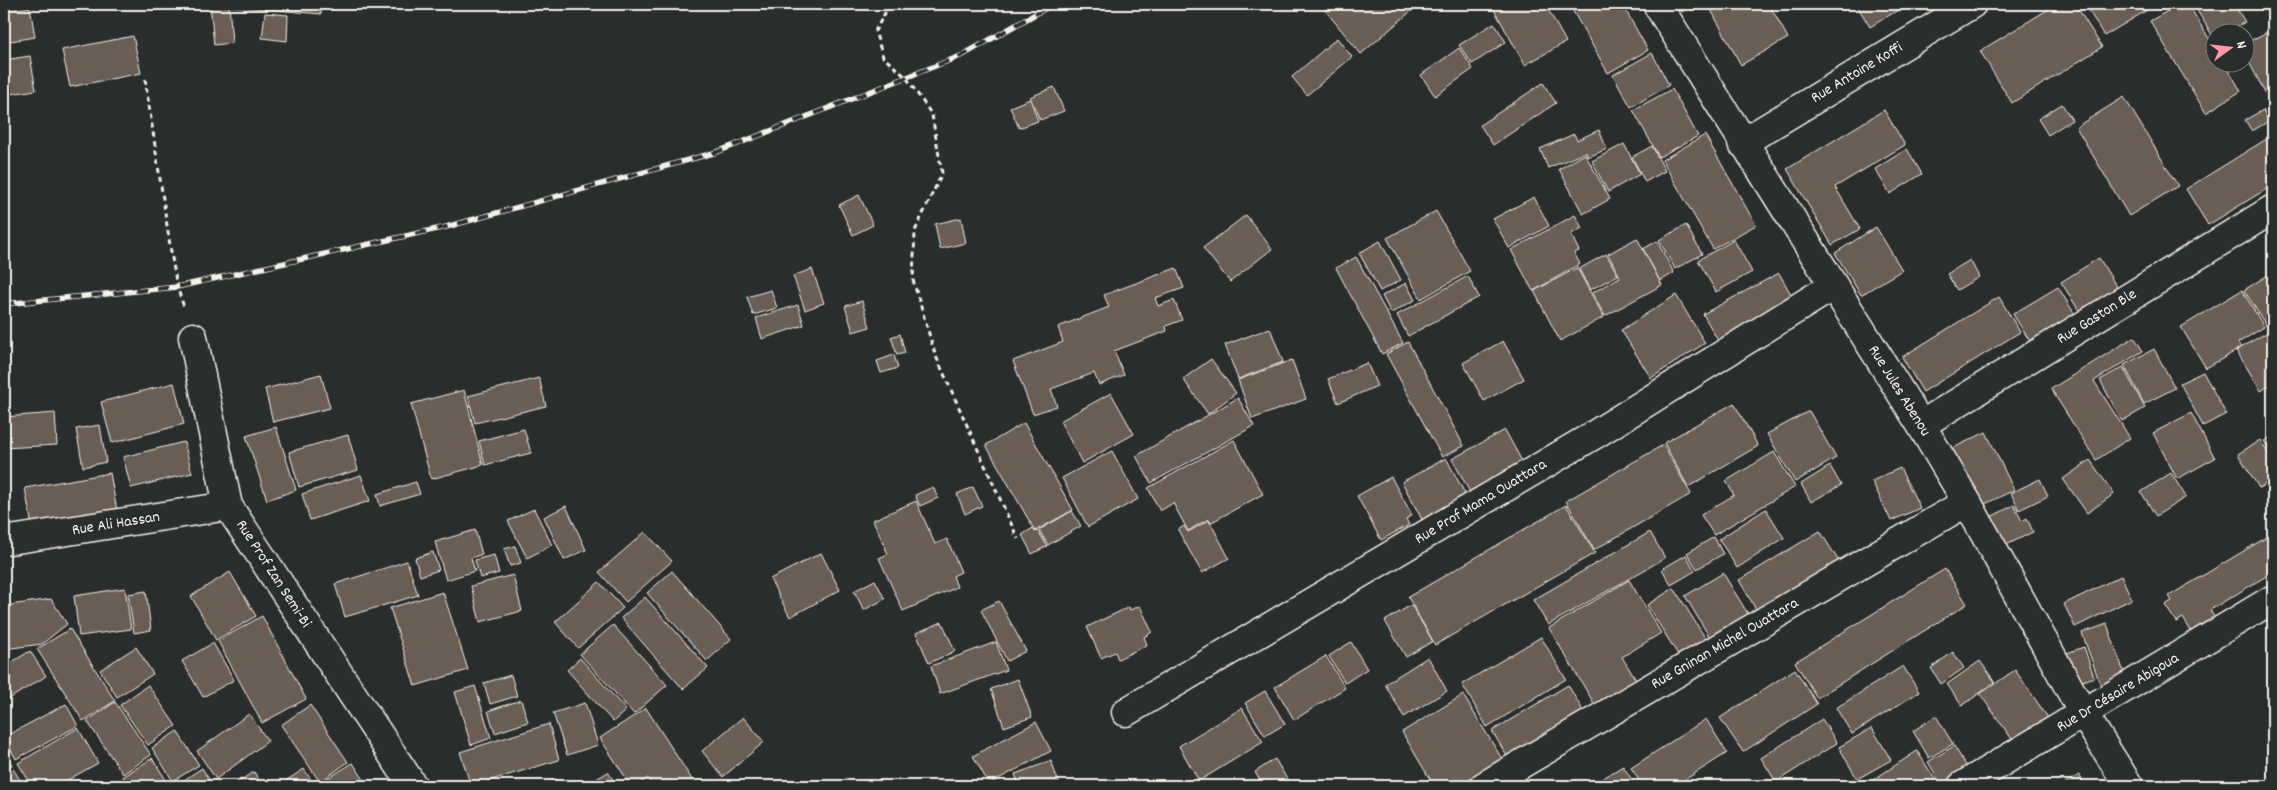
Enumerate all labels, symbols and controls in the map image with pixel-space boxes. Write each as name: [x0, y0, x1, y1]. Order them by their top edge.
north arrow: [2204, 22, 2254, 72]
street label: Rue Antoine Koffi: [1807, 37, 1907, 109]
text: N: [2230, 39, 2251, 51]
street label: Rue Gaston Ble: [2053, 283, 2141, 351]
street label: Rue Jules Abenou: [1862, 341, 1936, 441]
street label: Rue Prof Mama Ouattara: [1411, 453, 1552, 551]
street label: Rue Ali Hassan: [70, 506, 162, 542]
street label: Rue Prof Zan Semi-Bi: [229, 515, 317, 633]
street label: Rue Gninan Michel Ouattara: [1647, 592, 1803, 696]
street label: Rue Dr Césaire Abigoua: [2053, 647, 2184, 739]

